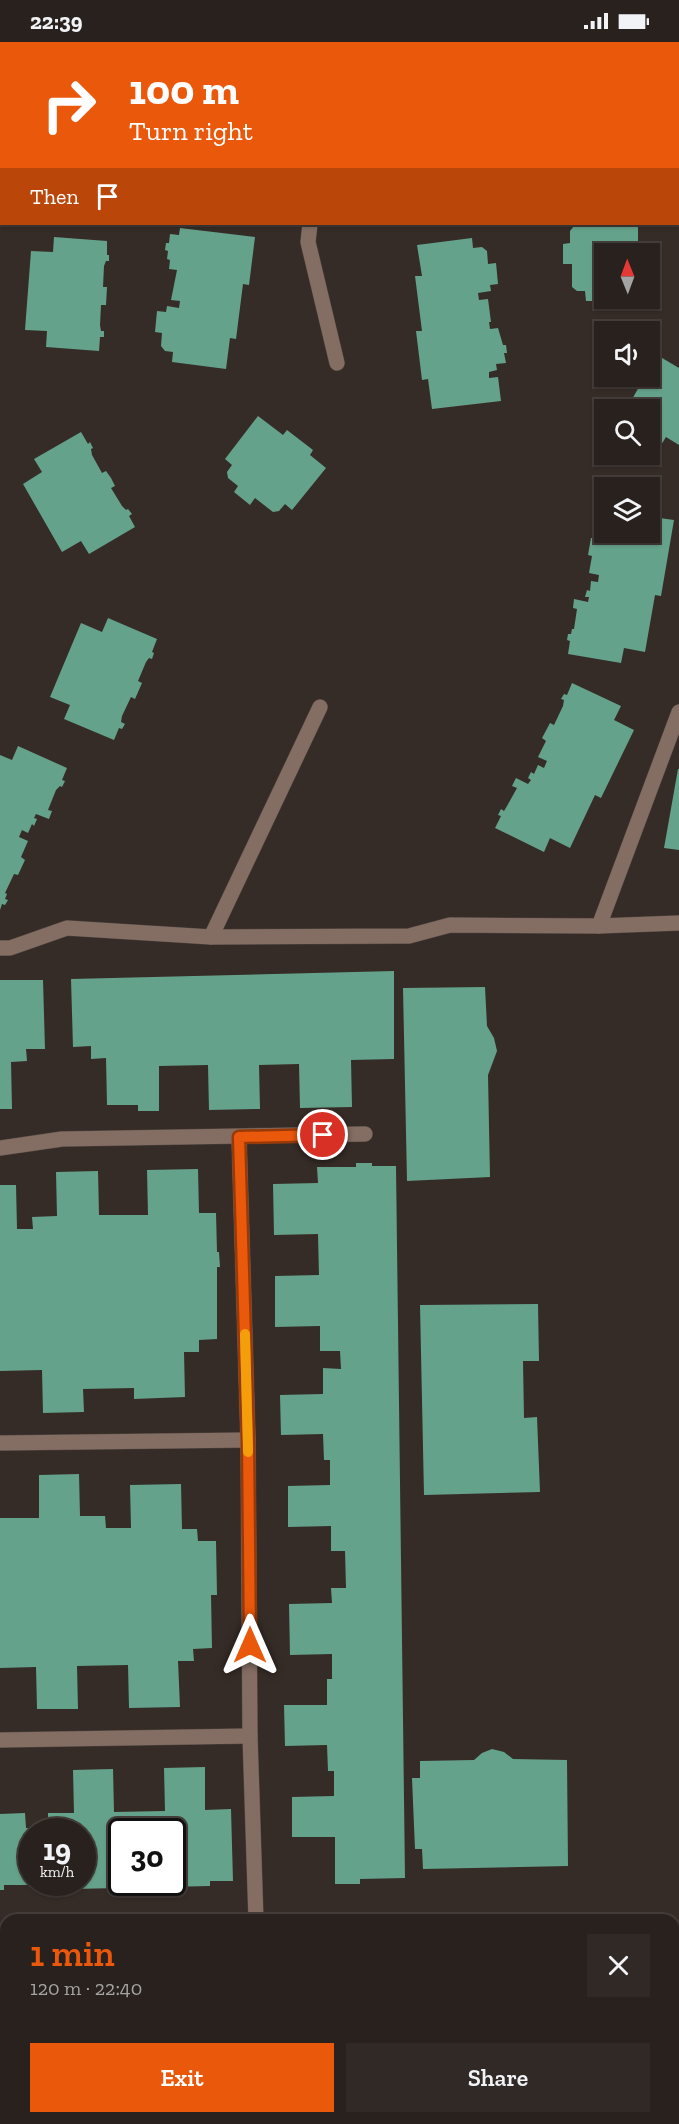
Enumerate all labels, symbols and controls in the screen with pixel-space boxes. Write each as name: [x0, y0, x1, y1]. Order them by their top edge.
text: 22:39: [30, 8, 83, 35]
text: 100 m: [129, 64, 239, 115]
icon: right: [30, 66, 108, 144]
text: Turn right: [129, 115, 253, 147]
icon: arrive: [91, 180, 124, 213]
text: Then: [30, 183, 79, 210]
north arrow: [594, 243, 660, 309]
map controls: [594, 243, 660, 543]
button: sound: [594, 321, 660, 387]
button: search: [594, 399, 660, 465]
button: layers: [594, 477, 660, 543]
pin: [297, 1109, 348, 1160]
icon: arrive: [306, 1118, 339, 1151]
position arrow: [218, 1613, 282, 1677]
speed limit sign: 30: [108, 1818, 186, 1896]
text: 19: [43, 1832, 71, 1868]
text: km/h: [40, 1863, 74, 1881]
text: 1 min: [30, 1932, 115, 1975]
button: close: [587, 1934, 650, 1997]
text: 120 m · 22:40: [30, 1976, 142, 2000]
button: Exit: [30, 2043, 334, 2112]
button: Share: [346, 2043, 650, 2112]

